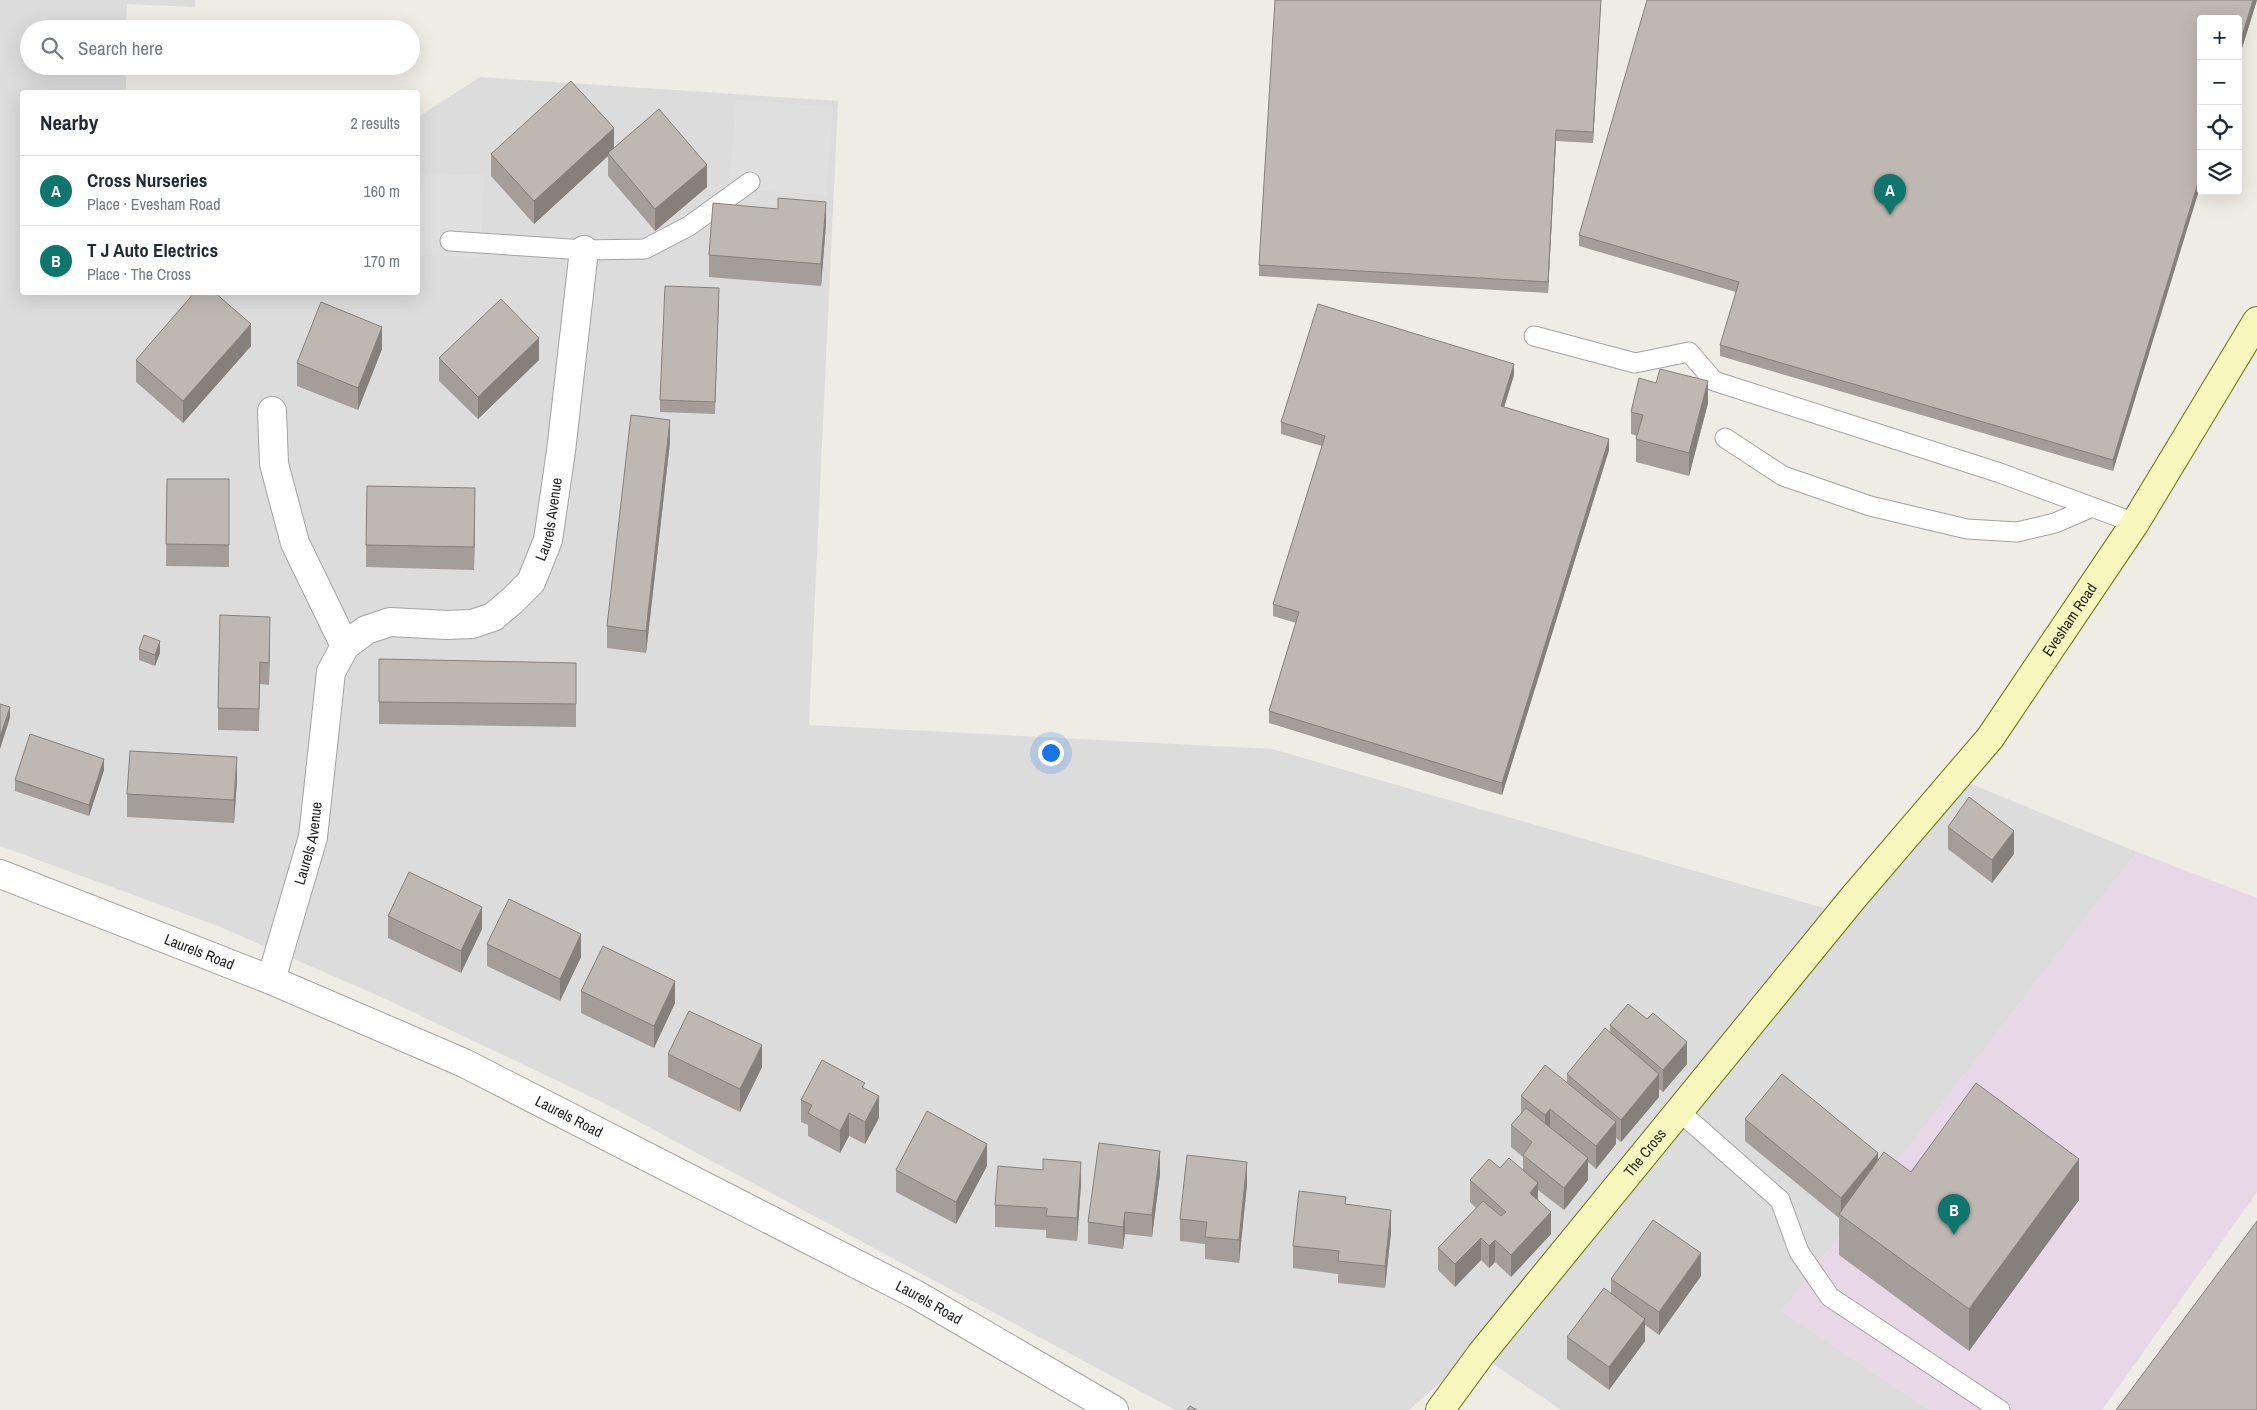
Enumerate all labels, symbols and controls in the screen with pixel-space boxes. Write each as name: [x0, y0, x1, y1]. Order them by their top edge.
map controls: [2197, 15, 2242, 195]
button: +: [2197, 15, 2242, 60]
search box: [20, 20, 420, 75]
icon: search: [38, 34, 66, 62]
text: Search here: [78, 35, 163, 61]
button: −: [2197, 60, 2242, 105]
button: locate: [2197, 105, 2242, 150]
text: Nearby: [40, 108, 98, 137]
text: 2 results: [350, 112, 400, 134]
button: layers: [2197, 150, 2242, 195]
text: Cross Nurseries: [87, 167, 207, 193]
pin: A: [1874, 174, 1906, 215]
text: A: [51, 180, 61, 202]
text: 160 m: [364, 180, 400, 202]
text: Place · Evesham Road: [87, 193, 220, 215]
text: T J Auto Electrics: [87, 237, 218, 263]
text: B: [51, 250, 61, 272]
text: 170 m: [364, 250, 400, 272]
text: Place · The Cross: [87, 263, 191, 285]
street label: Laurels Avenue: [530, 476, 567, 564]
street label: Evesham Road: [2037, 579, 2101, 660]
your location: [1038, 740, 1064, 766]
street label: Laurels Avenue: [289, 801, 327, 887]
street label: Laurels Road: [162, 928, 237, 975]
street label: Laurels Road: [532, 1090, 607, 1142]
street label: The Cross: [1619, 1124, 1671, 1181]
pin: B: [1938, 1194, 1970, 1235]
street label: Laurels Road: [892, 1275, 966, 1329]

